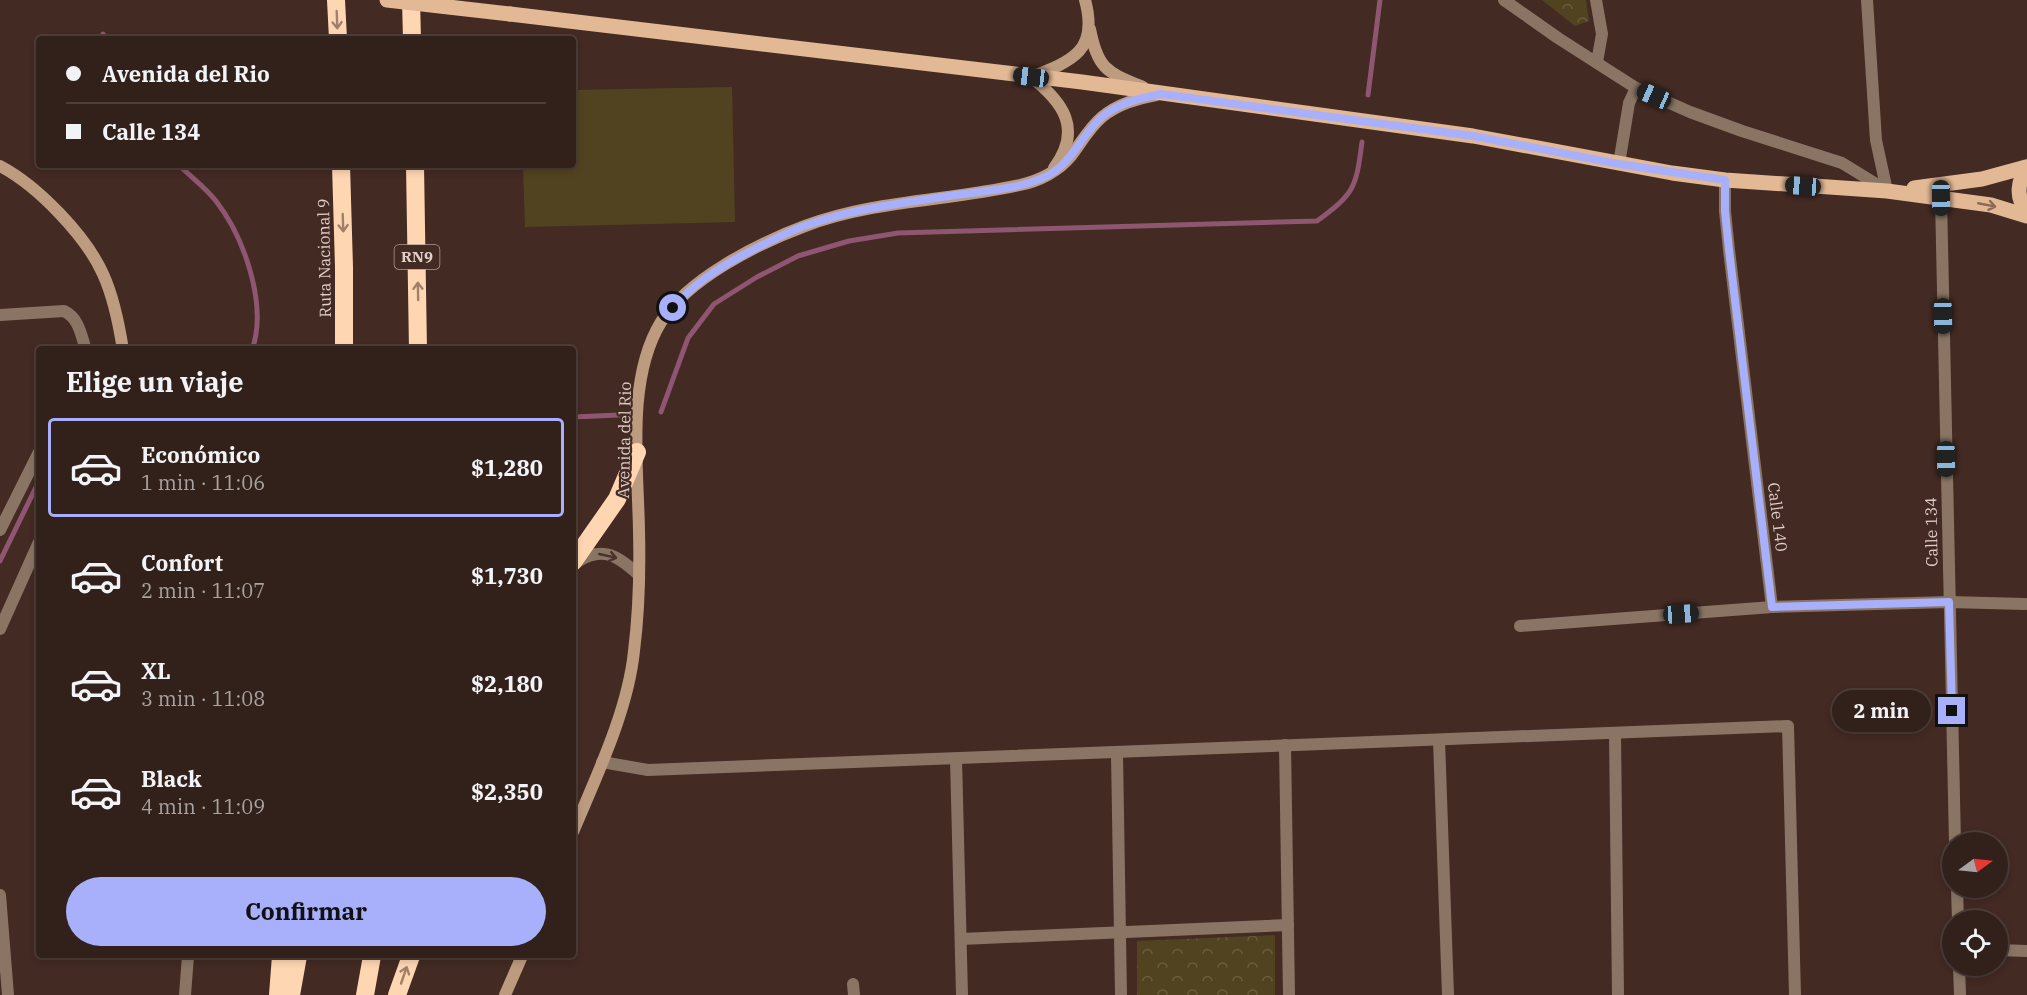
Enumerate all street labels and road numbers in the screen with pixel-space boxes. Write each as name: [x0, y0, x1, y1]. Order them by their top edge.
street label: Ruta Nacional 9: [313, 198, 335, 318]
road number: RN9: [394, 245, 440, 269]
street label: Avenida del Rio: [613, 382, 635, 498]
street label: Calle 140: [1764, 481, 1792, 553]
street label: Calle 134: [1920, 497, 1942, 567]

